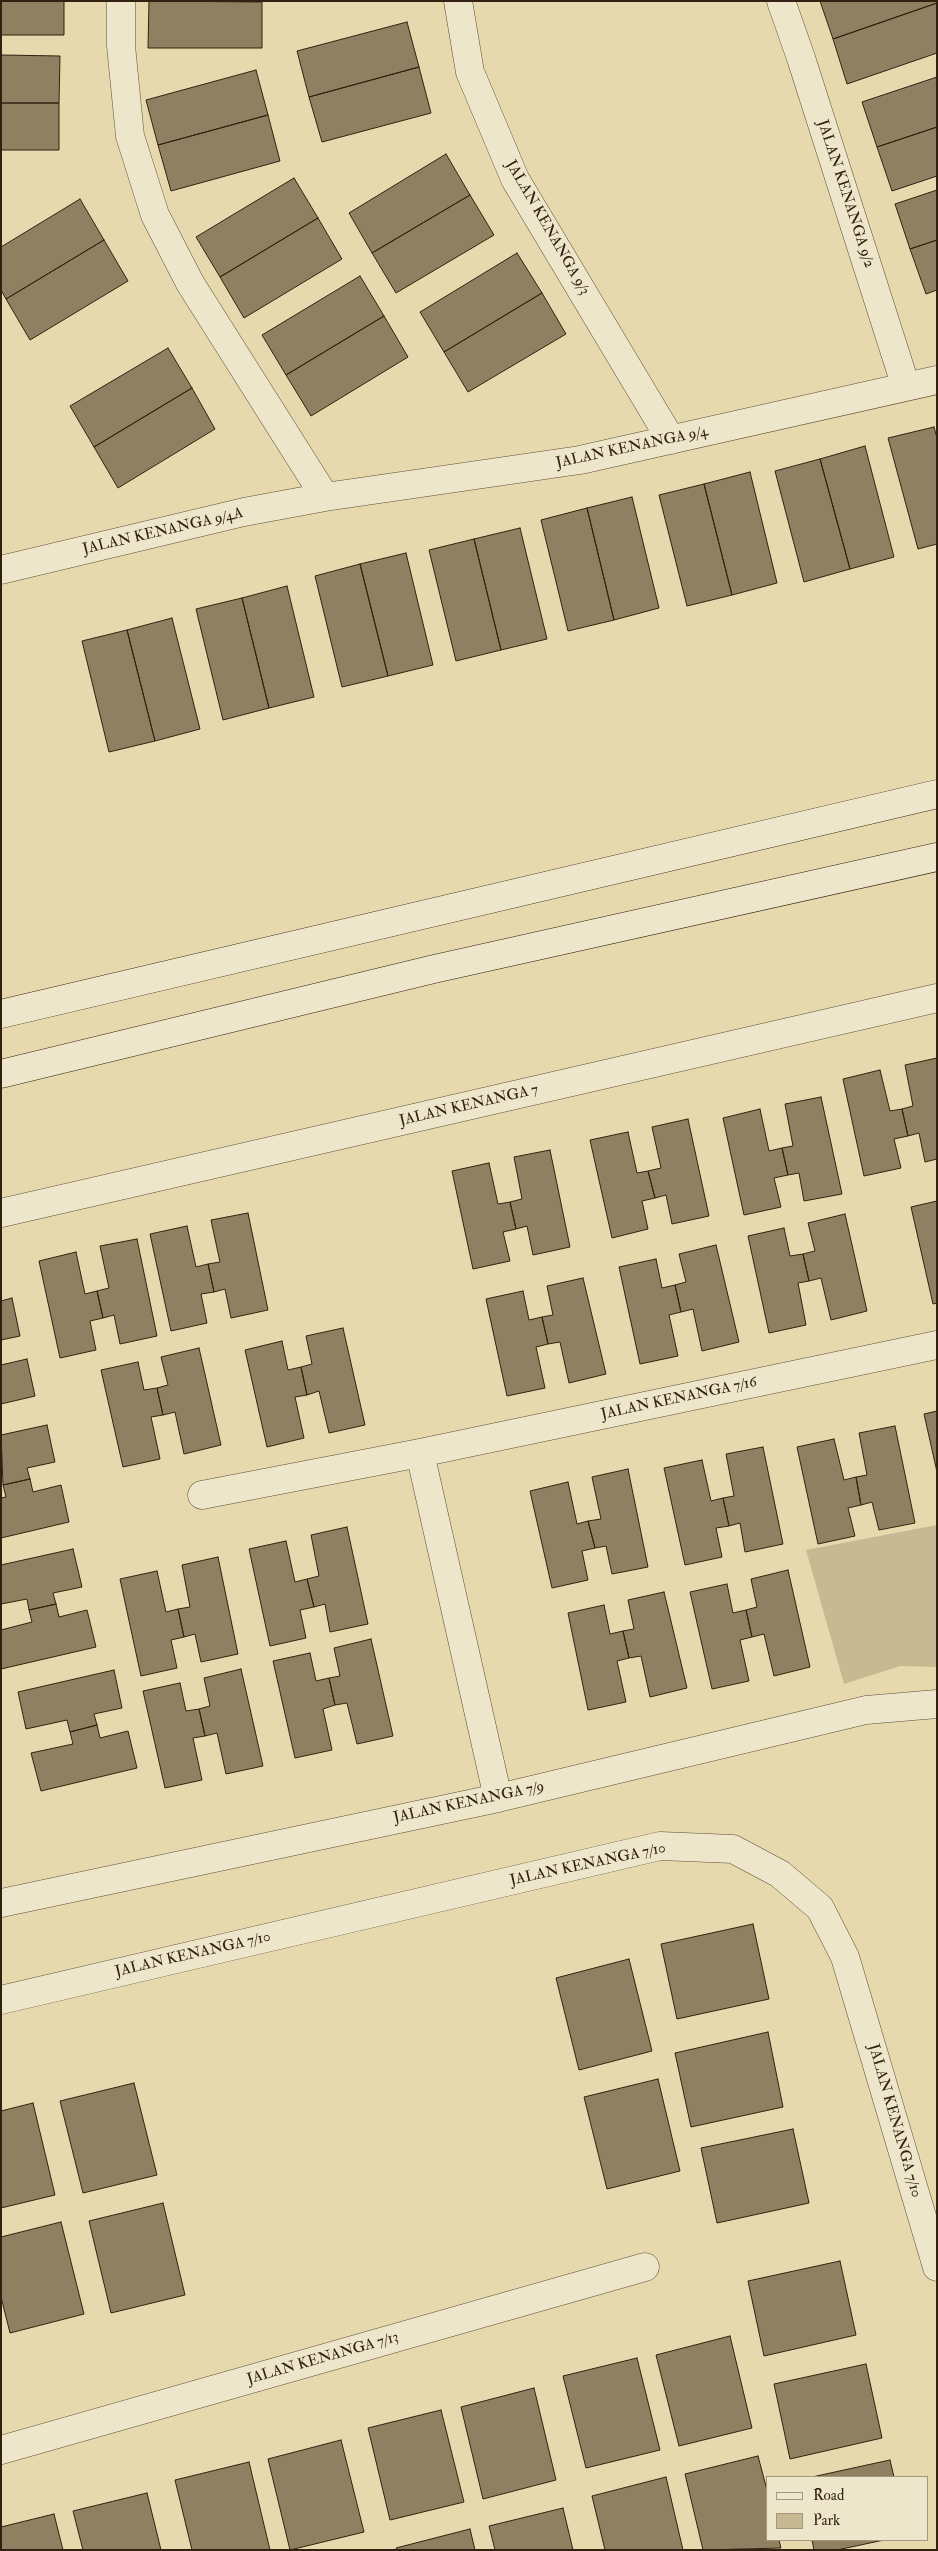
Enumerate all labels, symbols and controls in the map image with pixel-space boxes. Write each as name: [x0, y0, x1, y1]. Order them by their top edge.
street label: JALAN KENANGA 9/2: [813, 118, 877, 270]
street label: JALAN KENANGA 9/3: [501, 157, 593, 299]
street label: JALAN KENANGA 9/4: [555, 423, 709, 473]
street label: JALAN KENANGA 9/4A: [81, 505, 245, 559]
street label: JALAN KENANGA 7: [398, 1081, 540, 1131]
street label: JALAN KENANGA 7/16: [599, 1374, 759, 1424]
street label: JALAN KENANGA 7/9: [392, 1778, 546, 1828]
street label: JALAN KENANGA 7/10: [508, 1840, 668, 1890]
street label: JALAN KENANGA 7/10: [114, 1928, 272, 1982]
street label: JALAN KENANGA 7/10: [863, 2042, 925, 2200]
street label: JALAN KENANGA 7/13: [245, 2329, 401, 2389]
legend: [766, 2476, 928, 2541]
text: Road: [813, 2486, 844, 2505]
text: Park: [813, 2511, 840, 2530]

